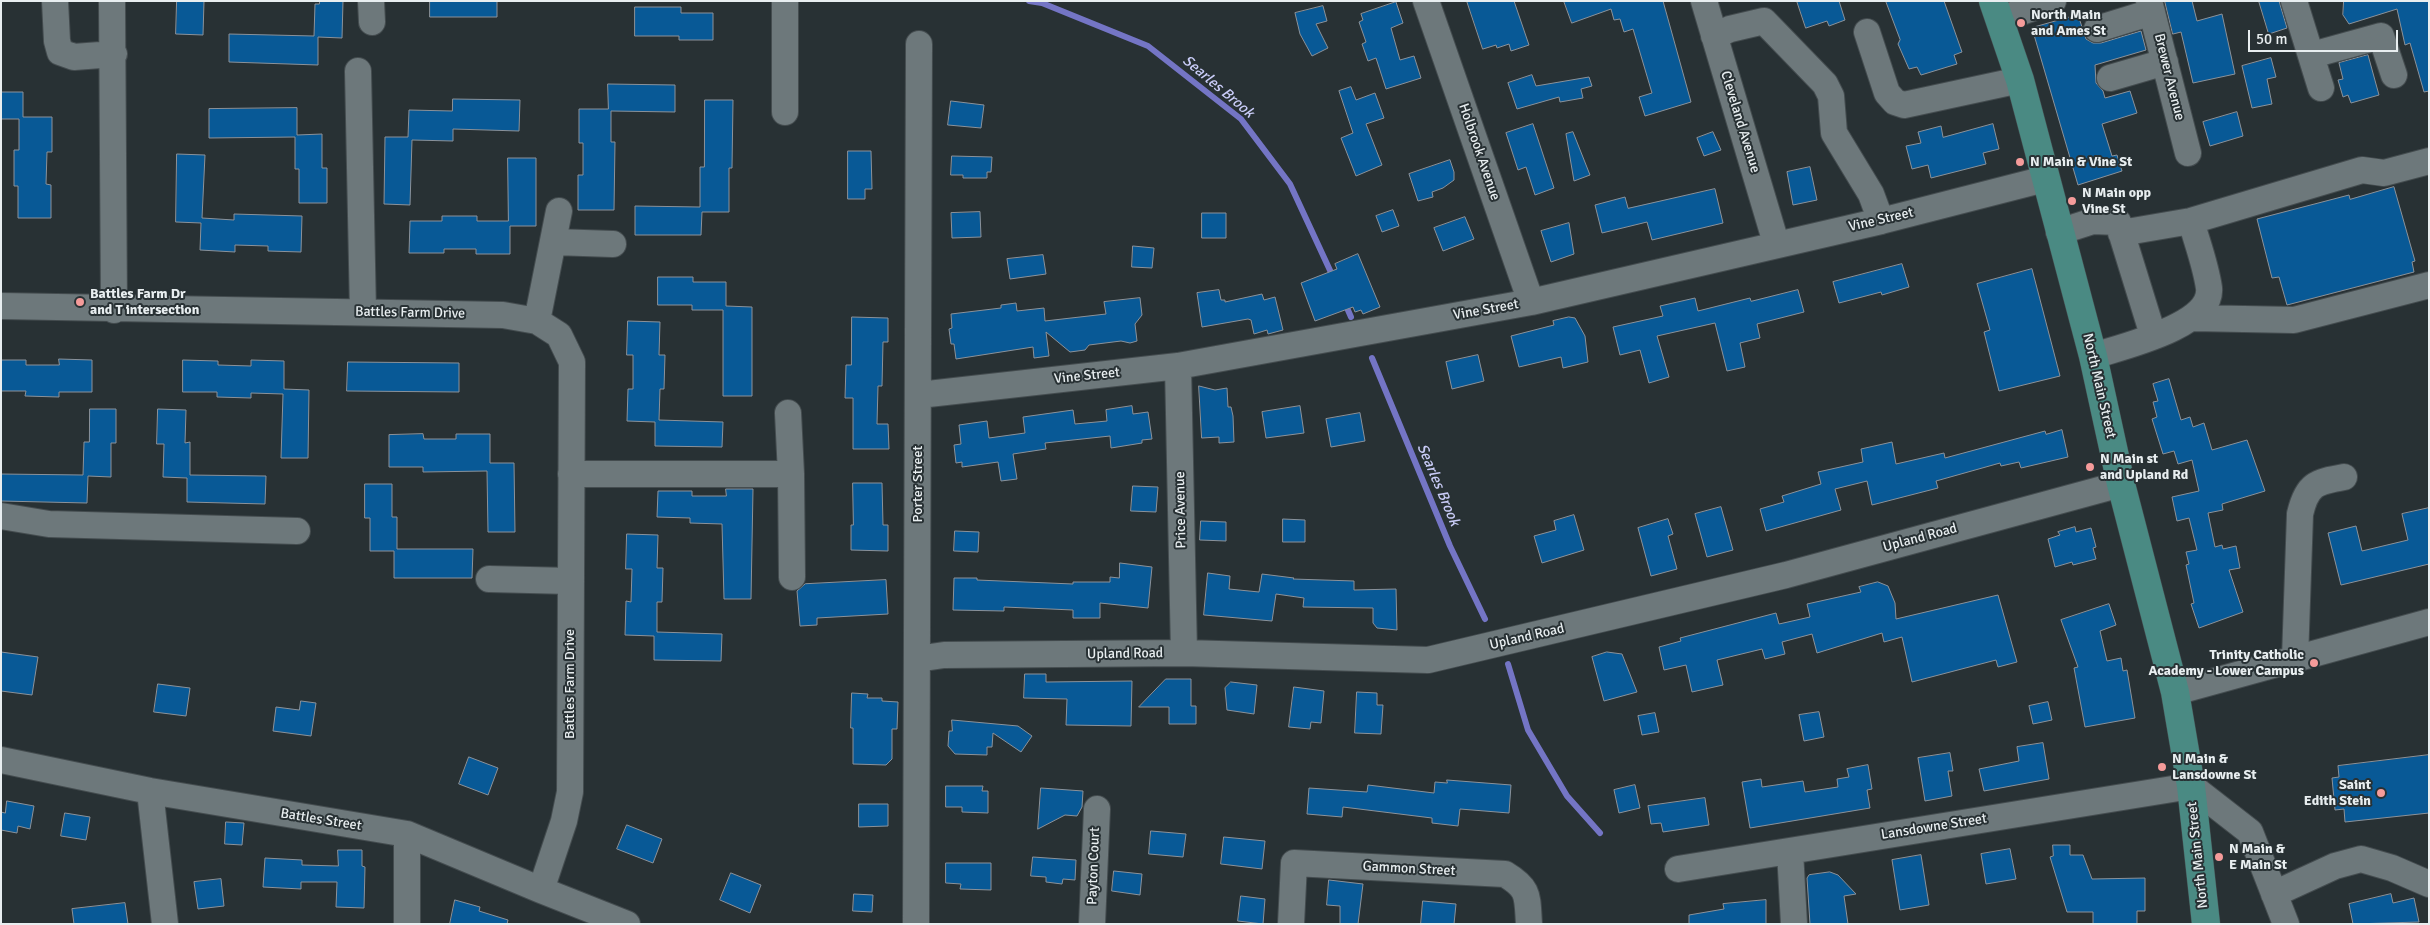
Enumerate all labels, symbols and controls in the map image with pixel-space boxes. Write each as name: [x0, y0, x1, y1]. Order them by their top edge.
place label: North Main and Ames St: [2031, 7, 2106, 40]
marker: North Main and Ames St: [2015, 17, 2027, 29]
scale bar: [2250, 20, 2400, 52]
text: 50 m: [2256, 30, 2287, 48]
street label: Brewer Avenue: [2150, 32, 2188, 122]
water label: Searles Brook: [1179, 52, 1257, 122]
street label: Cleveland Avenue: [1717, 69, 1763, 175]
street label: Holbrook Avenue: [1455, 101, 1503, 203]
place label: N Main & Vine St: [2030, 154, 2132, 170]
marker: N Main & Vine St: [2014, 156, 2026, 168]
place label: N Main opp Vine St: [2082, 185, 2151, 218]
marker: N Main opp Vine St: [2066, 195, 2078, 207]
street label: Vine Street: [1847, 204, 1915, 236]
place label: Battles Farm Dr and T intersection: [90, 286, 199, 318]
marker: Battles Farm Dr and T intersection: [74, 296, 86, 308]
street label: Vine Street: [1452, 296, 1520, 324]
street label: Battles Farm Drive: [355, 304, 465, 322]
street label: North Main Street: [2079, 332, 2119, 440]
street label: Vine Street: [1053, 364, 1121, 388]
water label: Searles Brook: [1413, 441, 1463, 529]
street label: Porter Street: [910, 446, 926, 522]
place label: N Main st and Upland Rd: [2100, 451, 2188, 484]
marker: N Main st and Upland Rd: [2084, 461, 2096, 473]
street label: Price Avenue: [1172, 471, 1190, 549]
street label: Upland Road: [1881, 520, 1959, 556]
street label: Upland Road: [1488, 620, 1566, 654]
street label: Battles Farm Drive: [562, 629, 578, 739]
street label: Upland Road: [1087, 645, 1163, 663]
place label: Trinity Catholic Academy - Lower Campus: [2148, 647, 2304, 680]
marker: Trinity Catholic Academy - Lower Campus: [2308, 657, 2320, 669]
place label: N Main & Lansdowne St: [2172, 751, 2257, 784]
marker: N Main & Lansdowne St: [2156, 761, 2168, 773]
place label: Saint Edith Stein: [2304, 777, 2371, 810]
marker: Saint Edith Stein: [2375, 787, 2387, 799]
street label: North Main Street: [2184, 801, 2212, 909]
street label: Battles Street: [279, 805, 363, 835]
street label: Lansdowne Street: [1880, 810, 1988, 844]
street label: Payton Court: [1084, 827, 1104, 905]
place label: N Main & E Main St: [2229, 841, 2287, 874]
marker: N Main & E Main St: [2213, 851, 2225, 863]
street label: Gammon Street: [1362, 858, 1456, 880]

